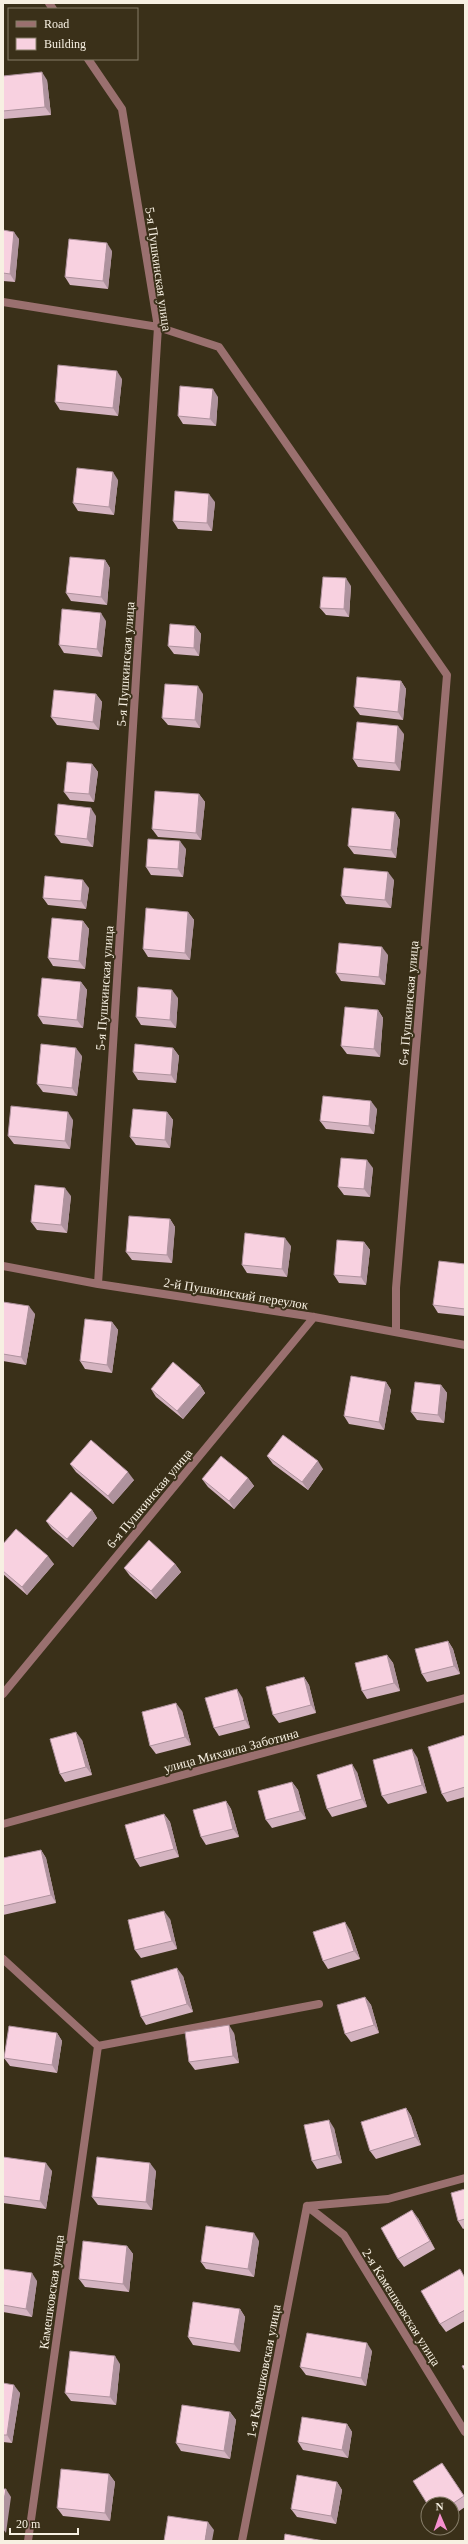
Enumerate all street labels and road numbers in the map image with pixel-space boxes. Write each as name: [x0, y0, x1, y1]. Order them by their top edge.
street label: 5-я Пушкинская улица: [142, 206, 175, 332]
street label: 5-я Пушкинская улица: [114, 601, 137, 727]
street label: 5-я Пушкинская улица: [93, 925, 116, 1051]
street label: 6-я Пушкинская улица: [396, 940, 421, 1066]
street label: 2-й Пушкинский переулок: [162, 1275, 310, 1312]
street label: 6-я Пушкинская улица: [103, 1445, 196, 1551]
street label: улица Михаила Заботина: [162, 1725, 300, 1776]
street label: Камешковская улица: [36, 2234, 67, 2350]
street label: 2-я Камешковская улица: [359, 2246, 444, 2369]
street label: 1-я Камешковская улица: [243, 2303, 284, 2439]

